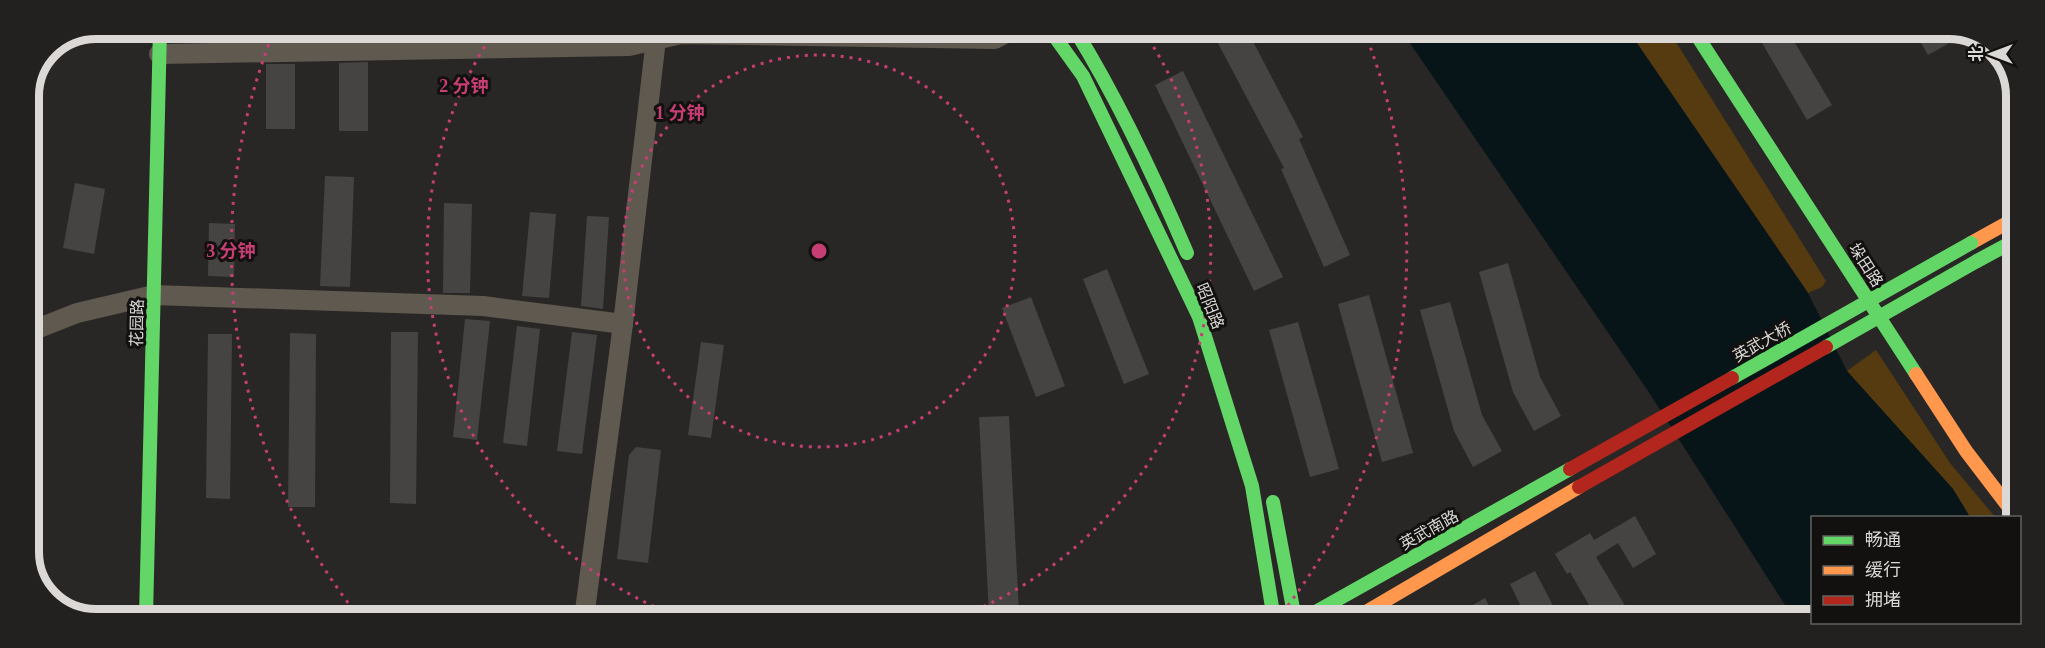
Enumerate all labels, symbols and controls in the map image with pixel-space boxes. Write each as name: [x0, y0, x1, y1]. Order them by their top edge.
north arrow: [1961, 24, 2021, 84]
text: 北: [1968, 46, 1985, 62]
text: 2 分钟: [439, 76, 489, 96]
text: 1 分钟: [655, 103, 705, 123]
street label: 垛田路: [1846, 240, 1886, 290]
text: 3 分钟: [206, 241, 256, 261]
centre of rings: [809, 241, 829, 261]
street label: 昭阳路: [1193, 281, 1227, 331]
street label: 花园路: [128, 299, 146, 347]
street label: 英武大桥: [1730, 319, 1794, 365]
street label: 英武南路: [1397, 507, 1461, 553]
legend: [1811, 516, 2021, 624]
text: 畅通: [1865, 530, 1901, 550]
text: 缓行: [1865, 560, 1901, 580]
text: 拥堵: [1865, 590, 1901, 610]

